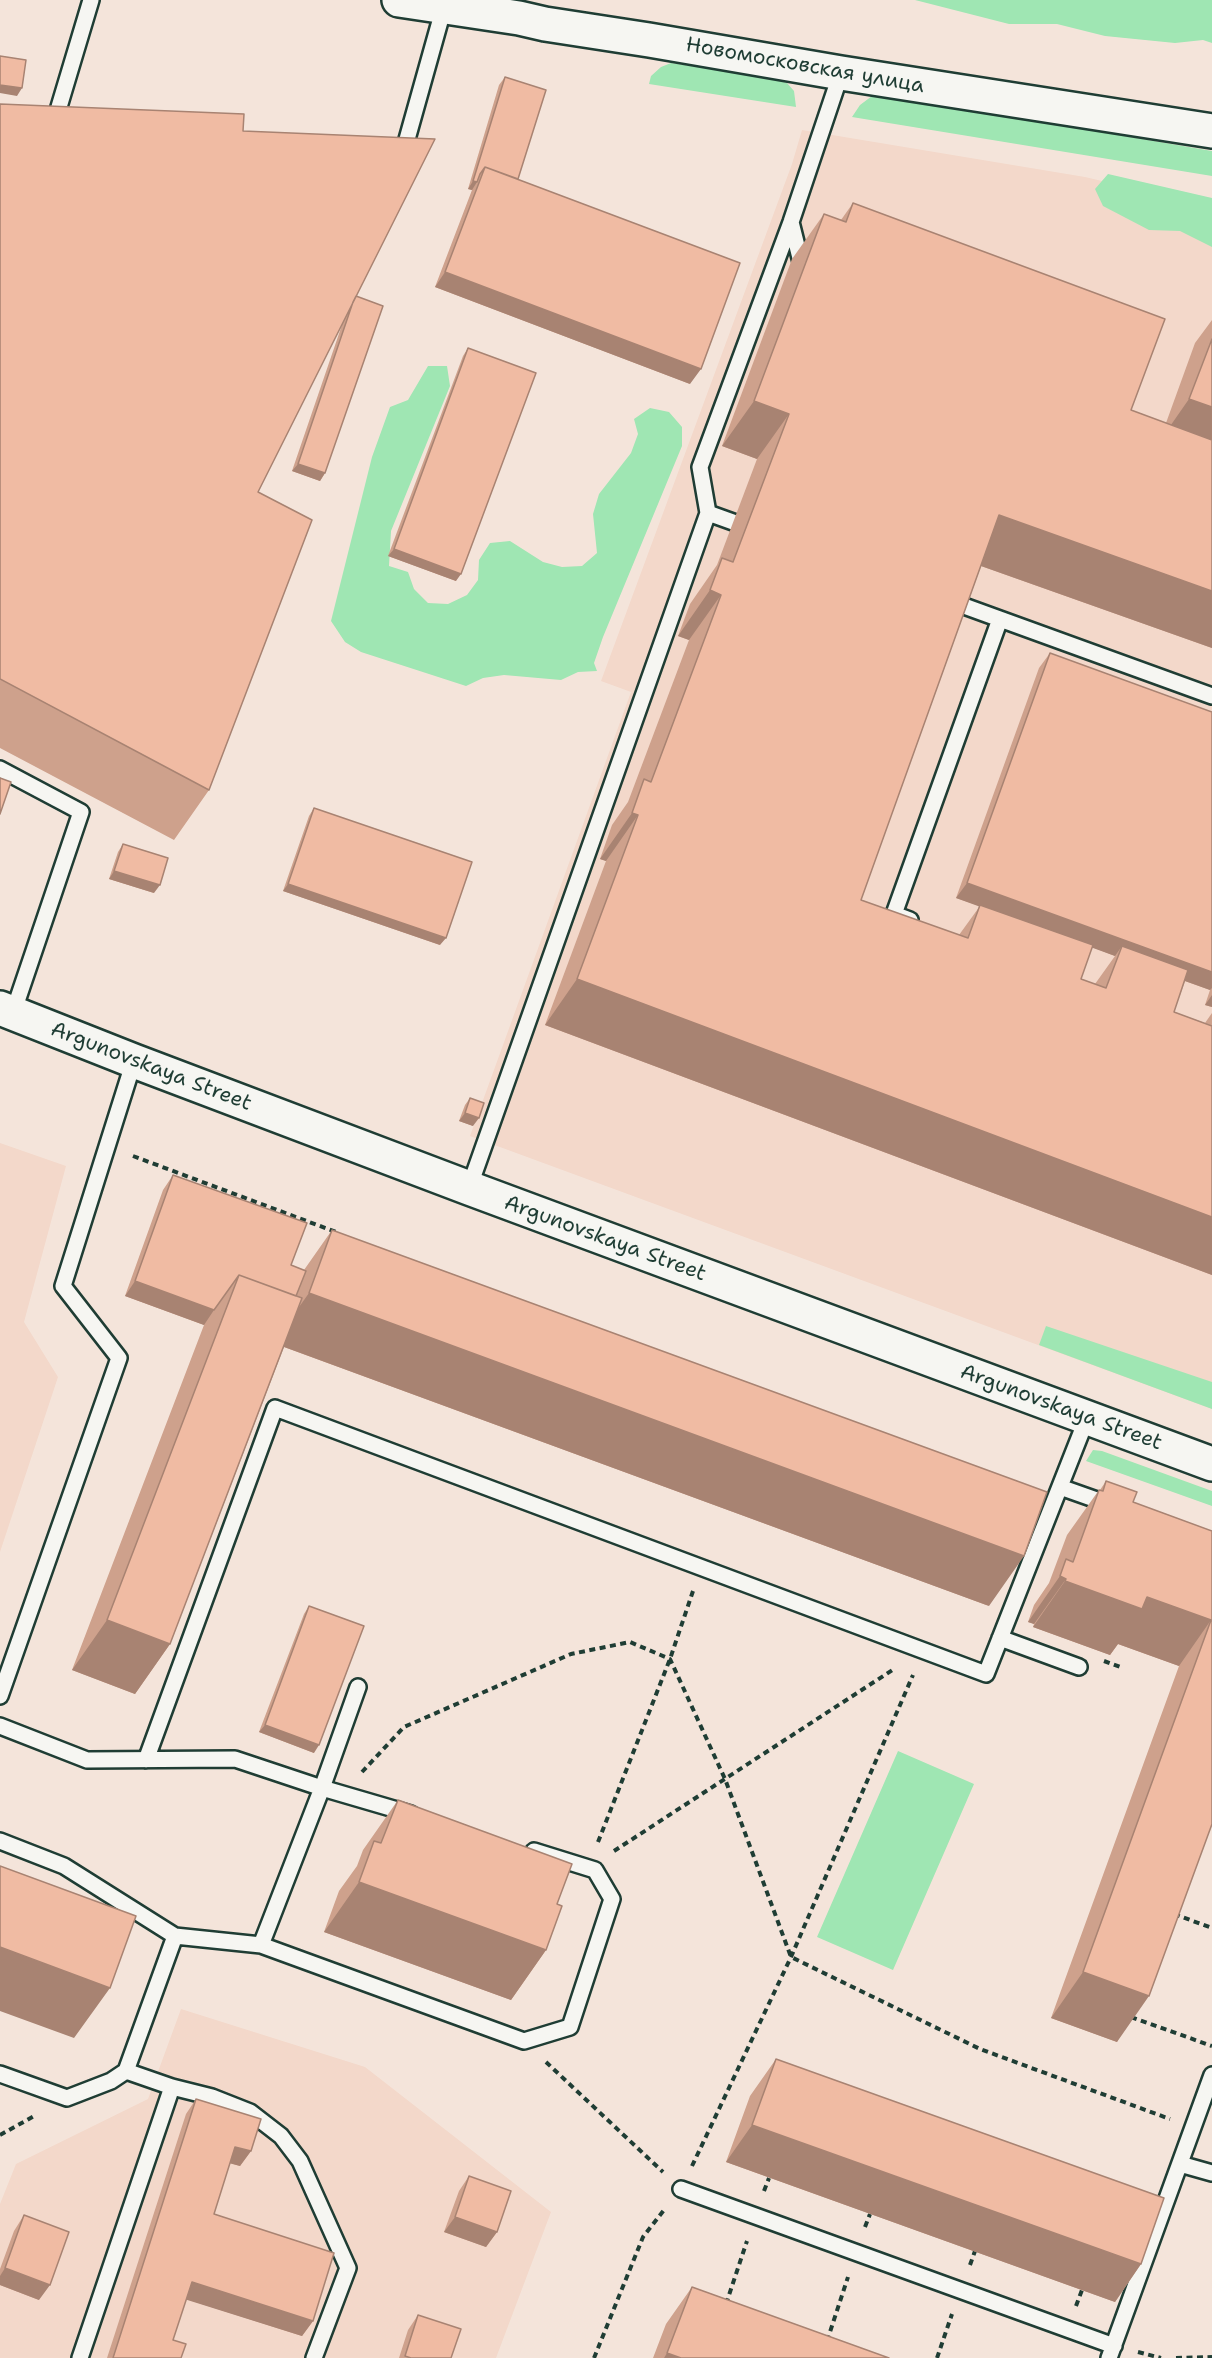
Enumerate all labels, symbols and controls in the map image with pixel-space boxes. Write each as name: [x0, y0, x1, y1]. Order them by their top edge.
street label: Новомосковская улица: [684, 33, 926, 99]
street label: Argunovskaya Street: [47, 1017, 255, 1117]
street label: Argunovskaya Street: [501, 1191, 709, 1287]
street label: Argunovskaya Street: [957, 1360, 1165, 1456]

